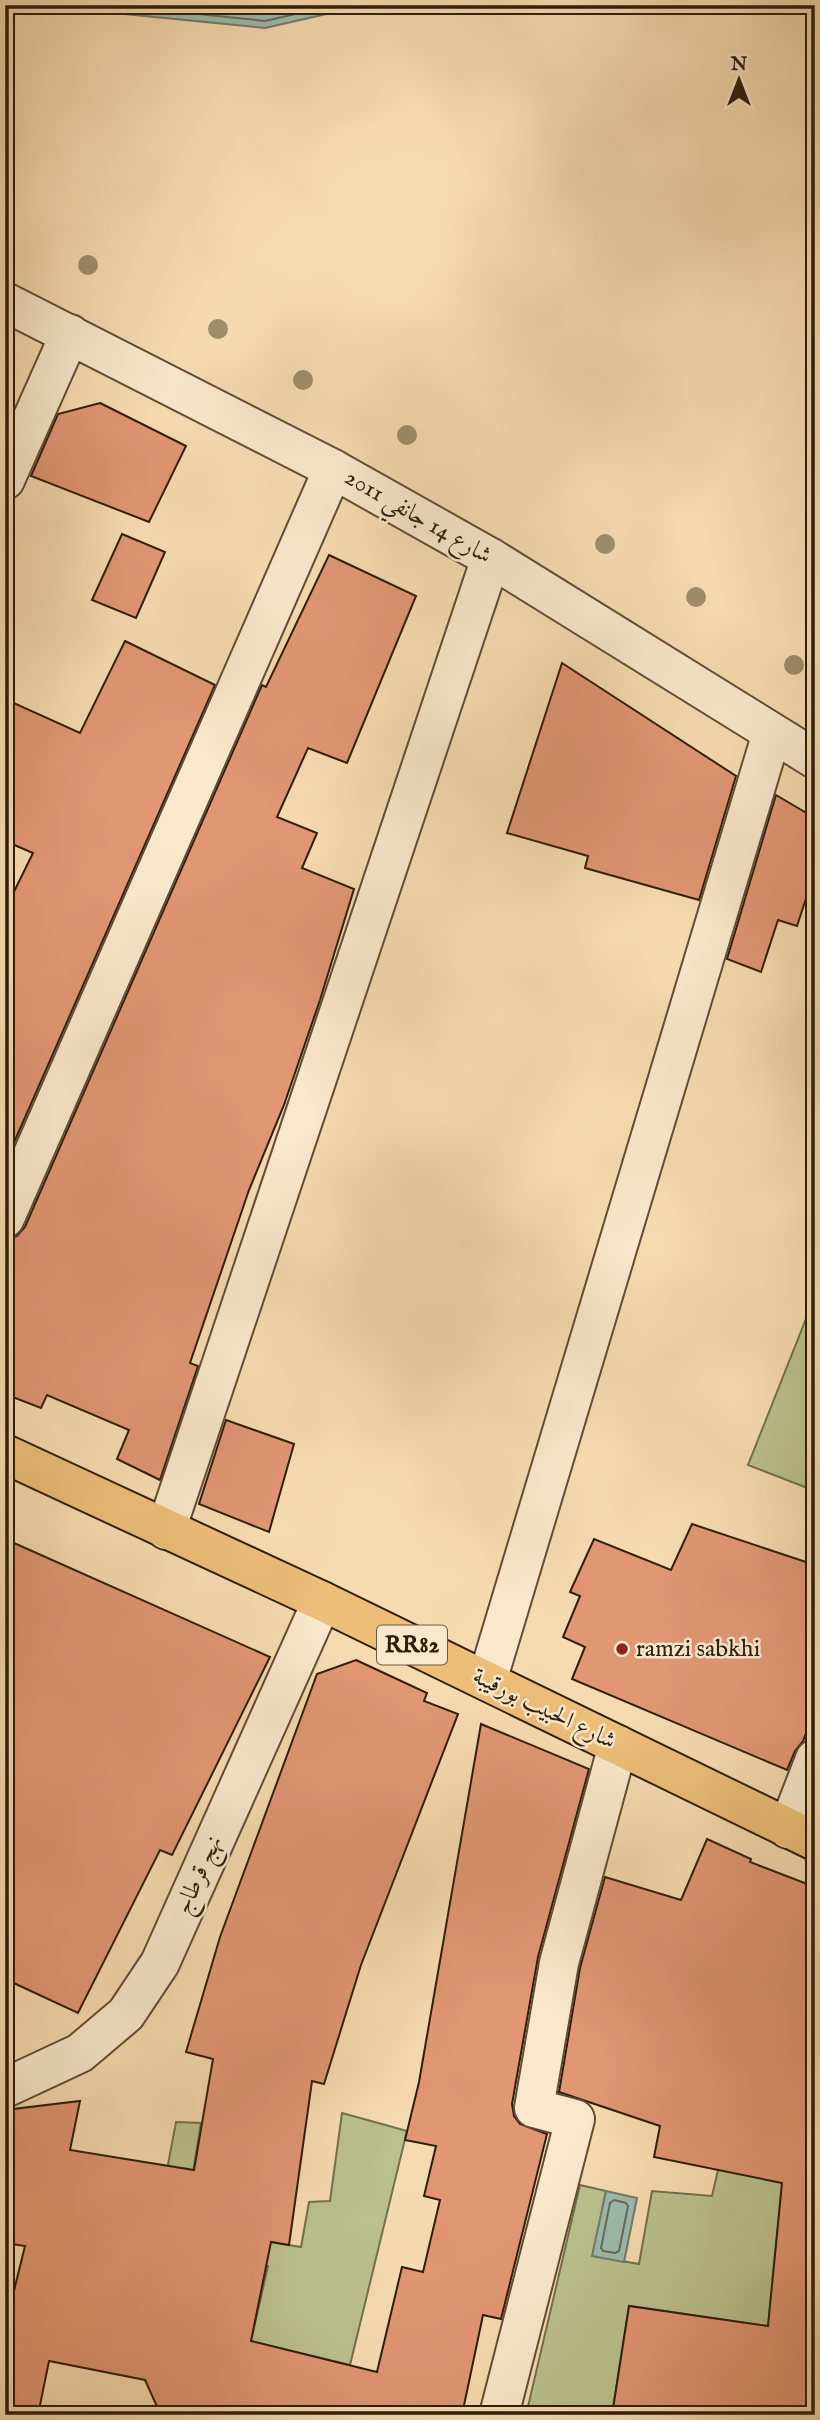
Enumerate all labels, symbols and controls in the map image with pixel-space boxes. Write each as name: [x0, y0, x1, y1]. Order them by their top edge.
north arrow: [704, 46, 774, 116]
text: N: [730, 53, 748, 77]
street label: شارع 14 جانفي 2011: [336, 462, 497, 577]
road number: RR82: [377, 1626, 447, 1664]
place label: ramzi sabkhi: [636, 1634, 760, 1665]
marker: ramzi sabkhi: [614, 1641, 630, 1657]
street label: شارع الحبيب بورقيبة: [466, 1661, 621, 1760]
street label: نهج قرطاج: [168, 1831, 234, 1921]

